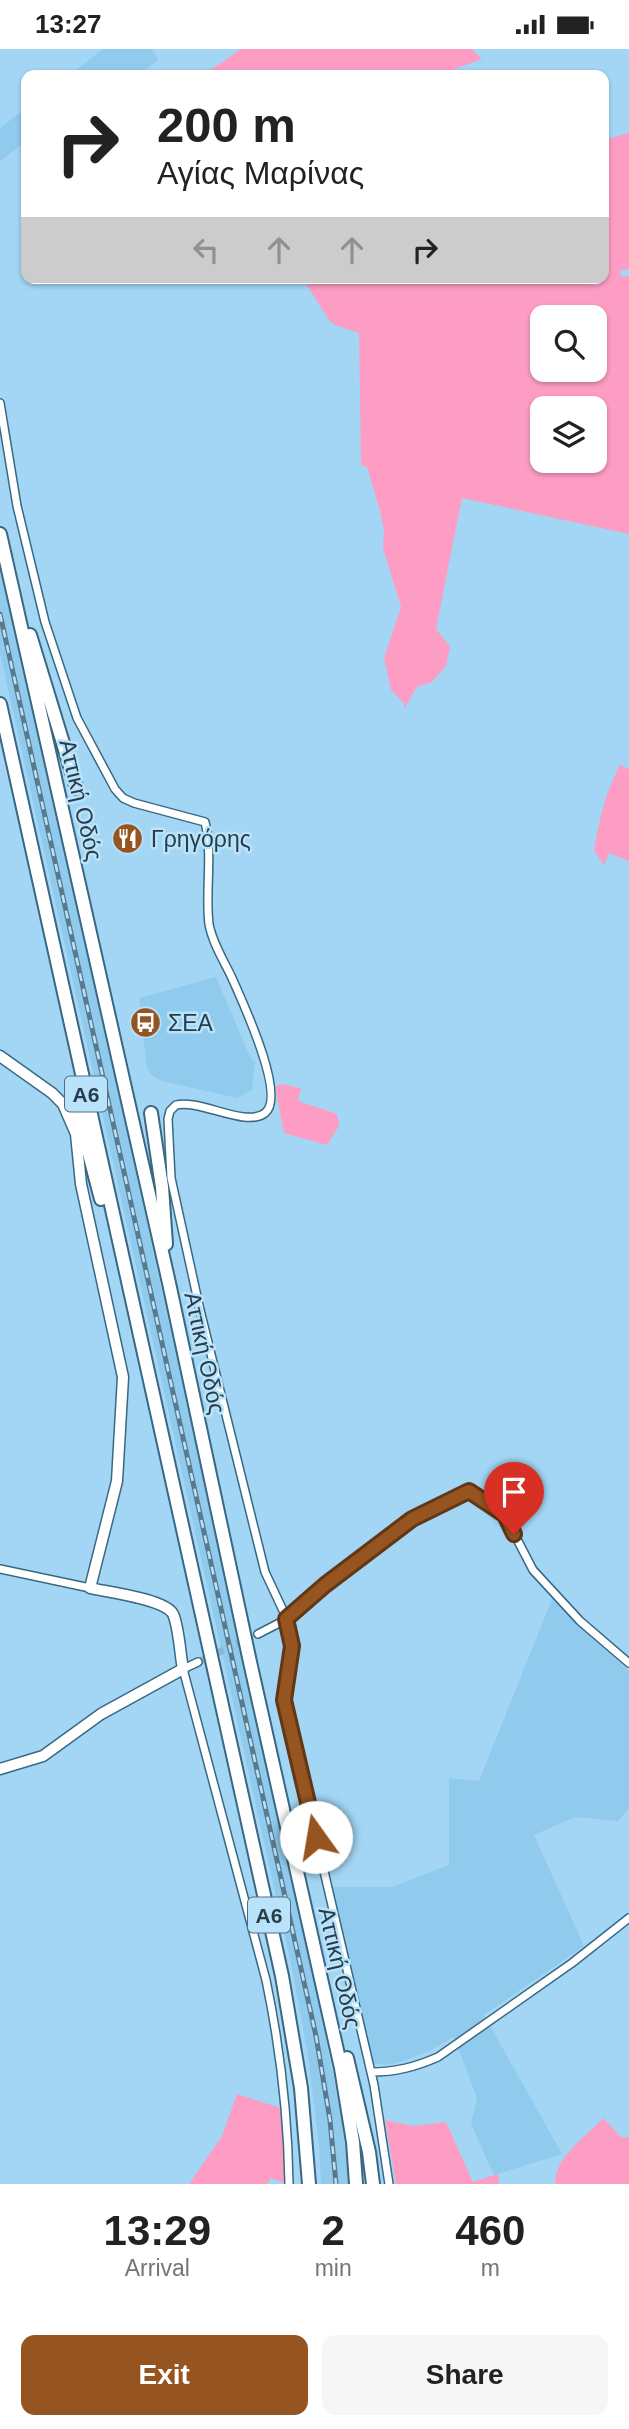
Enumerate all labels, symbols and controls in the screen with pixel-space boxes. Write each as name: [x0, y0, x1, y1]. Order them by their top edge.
text: 13:27: [35, 9, 102, 39]
icon: right: [42, 98, 133, 189]
text: 200 m: [157, 98, 296, 152]
text: Αγίας Μαρίνας: [157, 155, 364, 191]
icon: left: [187, 231, 225, 269]
icon: ahead: [260, 231, 298, 269]
icon: ahead: [333, 231, 371, 269]
icon: right: [406, 231, 444, 269]
map controls: [530, 305, 607, 473]
button: search: [530, 305, 607, 382]
button: layers: [530, 396, 607, 473]
street label: Αττική Οδός: [54, 737, 108, 863]
restaurant icon: Γρηγόρης: [111, 822, 145, 856]
place label: Γρηγόρης: [151, 826, 251, 852]
bus stop icon: ΣΕΑ: [128, 1006, 162, 1040]
place label: ΣΕΑ: [168, 1010, 214, 1036]
road number: Α6: [65, 1077, 107, 1111]
street label: Αττική Οδός: [179, 1290, 231, 1416]
pin: [484, 1462, 544, 1534]
icon: arrive: [495, 1473, 533, 1511]
position arrow: [279, 1800, 353, 1874]
road number: Α6: [248, 1897, 290, 1933]
street label: Αττική Οδός: [313, 1905, 367, 2031]
text: 13:29: [104, 2207, 211, 2254]
text: 2: [321, 2207, 345, 2254]
text: 460: [455, 2207, 525, 2254]
text: Arrival: [125, 2255, 190, 2281]
text: min: [315, 2255, 352, 2281]
text: m: [481, 2255, 500, 2281]
button: Exit: [21, 2335, 308, 2415]
button: Share: [322, 2335, 608, 2415]

